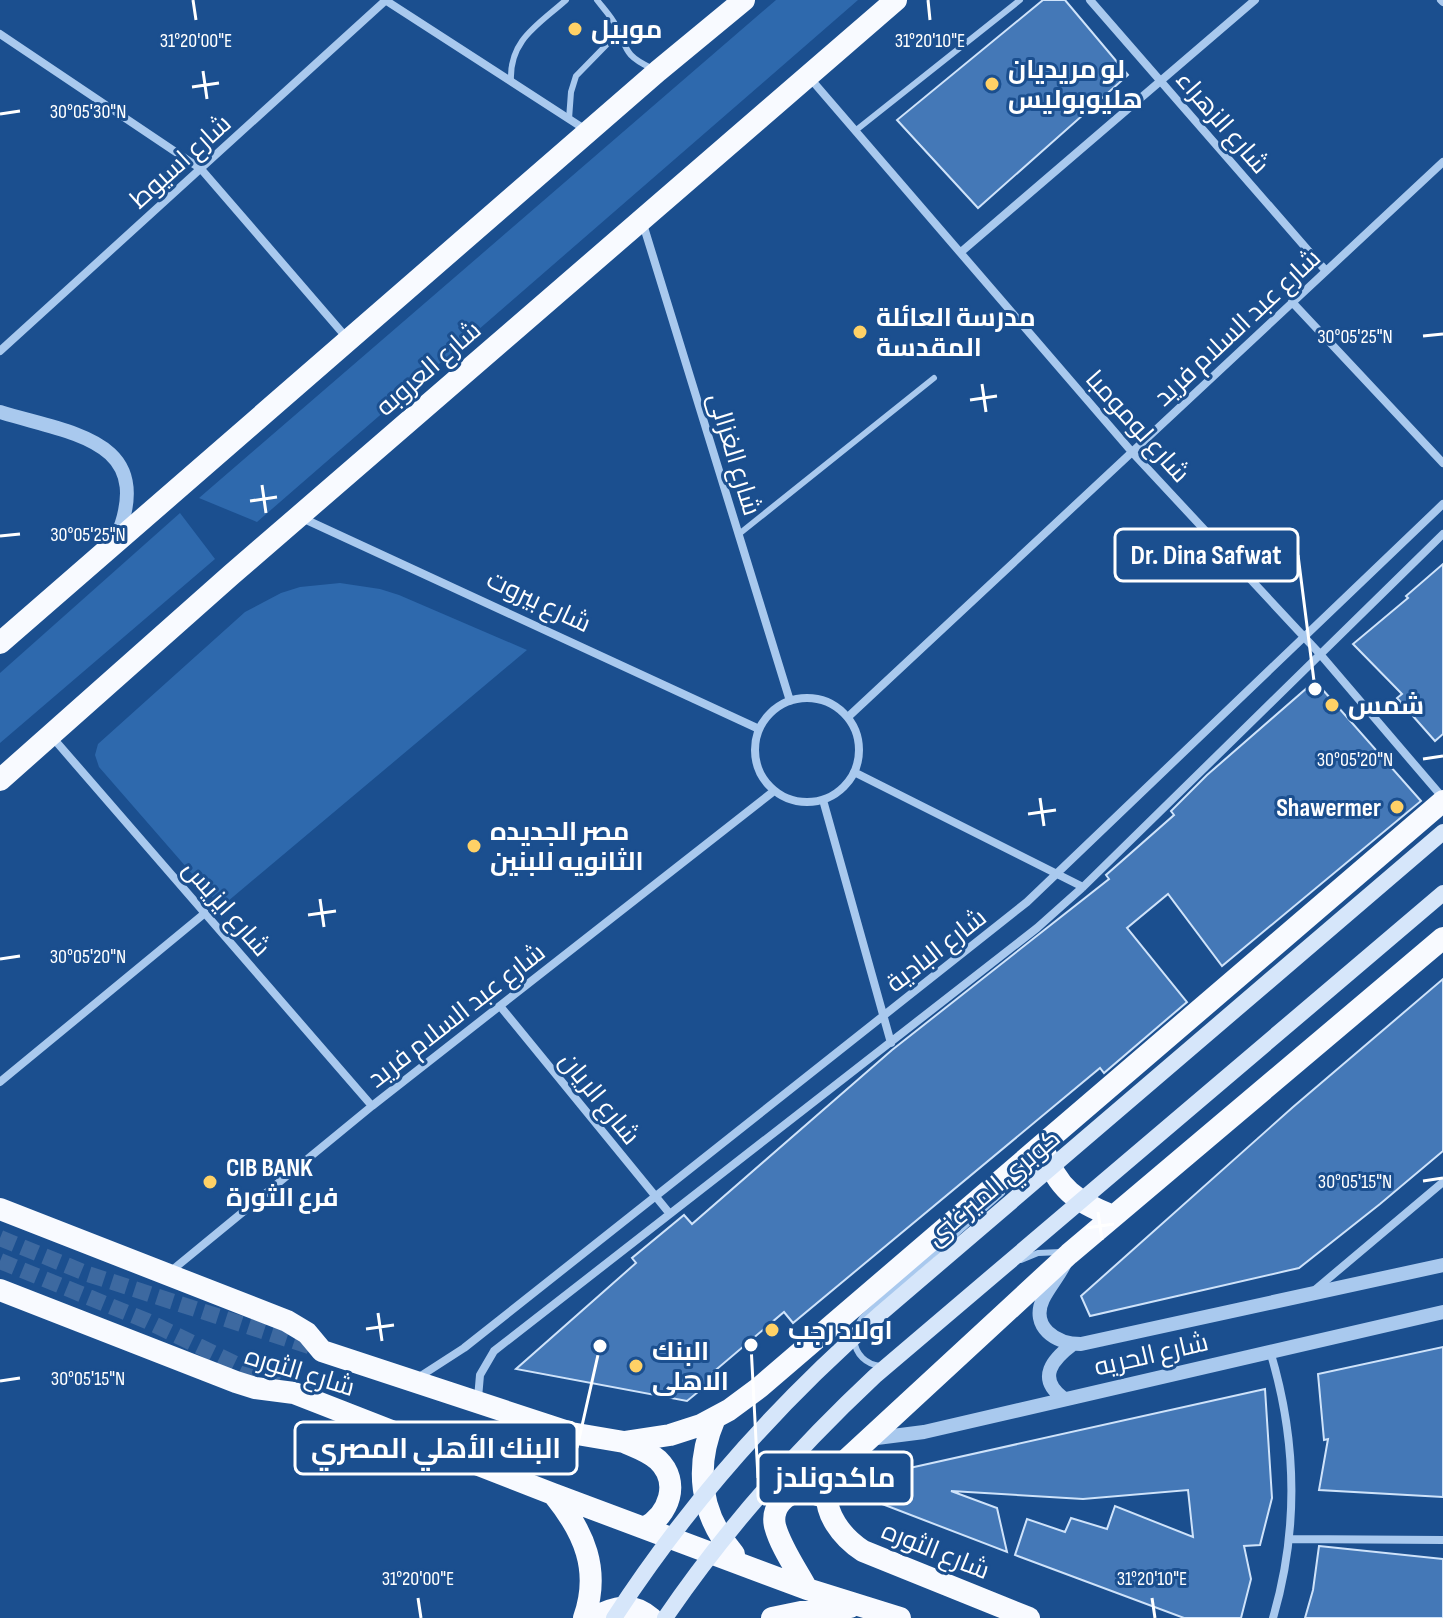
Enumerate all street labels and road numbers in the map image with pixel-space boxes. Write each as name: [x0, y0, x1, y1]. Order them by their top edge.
street label: شارع الزهراء: [1169, 65, 1275, 181]
street label: شارع اسيوط: [124, 109, 238, 216]
street label: شارع عبد السلام فريد: [1148, 243, 1328, 414]
street label: شارع العروبه: [370, 315, 488, 423]
street label: شارع لومومبا: [1078, 364, 1195, 490]
street label: شارع الغزالى: [700, 389, 767, 519]
street label: شارع بيروت: [481, 565, 595, 640]
street label: شارع ايزيس: [176, 854, 276, 964]
street label: شارع البادية: [881, 902, 993, 1000]
street label: شارع عبد السلام فريد: [362, 937, 552, 1096]
street label: شارع الريان: [552, 1046, 646, 1152]
street label: كوبري الميرغنى: [921, 1123, 1069, 1255]
street label: شارع الحريه: [1091, 1327, 1211, 1384]
street label: شارع الثوره: [241, 1341, 358, 1404]
street label: شارع الثوره: [877, 1516, 994, 1587]

